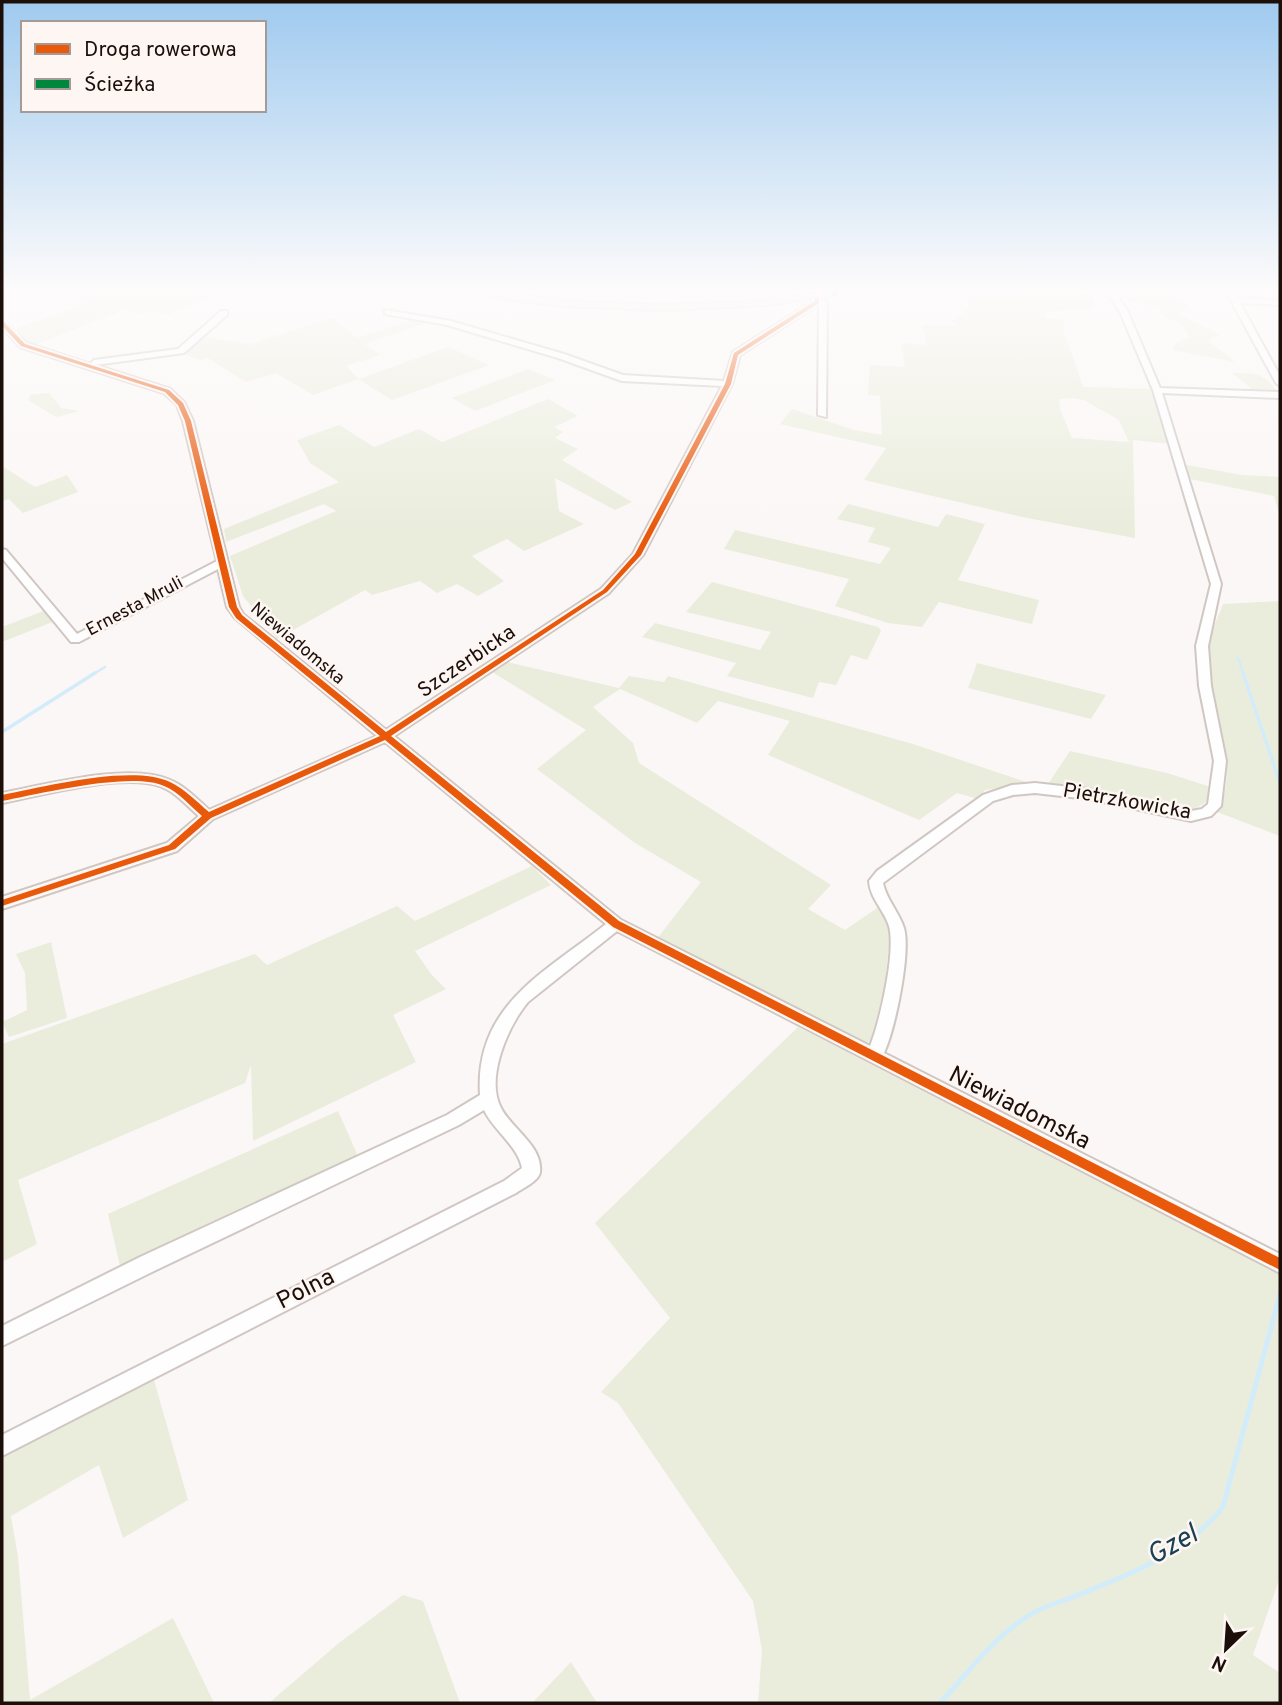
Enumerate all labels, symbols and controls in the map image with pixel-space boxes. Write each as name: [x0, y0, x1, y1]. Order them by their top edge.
legend: [21, 21, 266, 112]
text: Droga rowerowa: [84, 37, 237, 64]
text: Ścieżka: [84, 71, 155, 99]
street label: Ernesta Mruli: [82, 572, 188, 642]
street label: Niewiadomska: [245, 598, 349, 690]
street label: Szczerbicka: [413, 619, 521, 705]
street label: Pietrzkowicka: [1061, 777, 1193, 827]
street label: Niewiadomska: [943, 1060, 1095, 1158]
street label: Polna: [272, 1263, 340, 1317]
water label: Gzel: [1141, 1517, 1206, 1575]
north arrow: [1191, 1614, 1261, 1684]
text: N: [1208, 1649, 1231, 1676]

